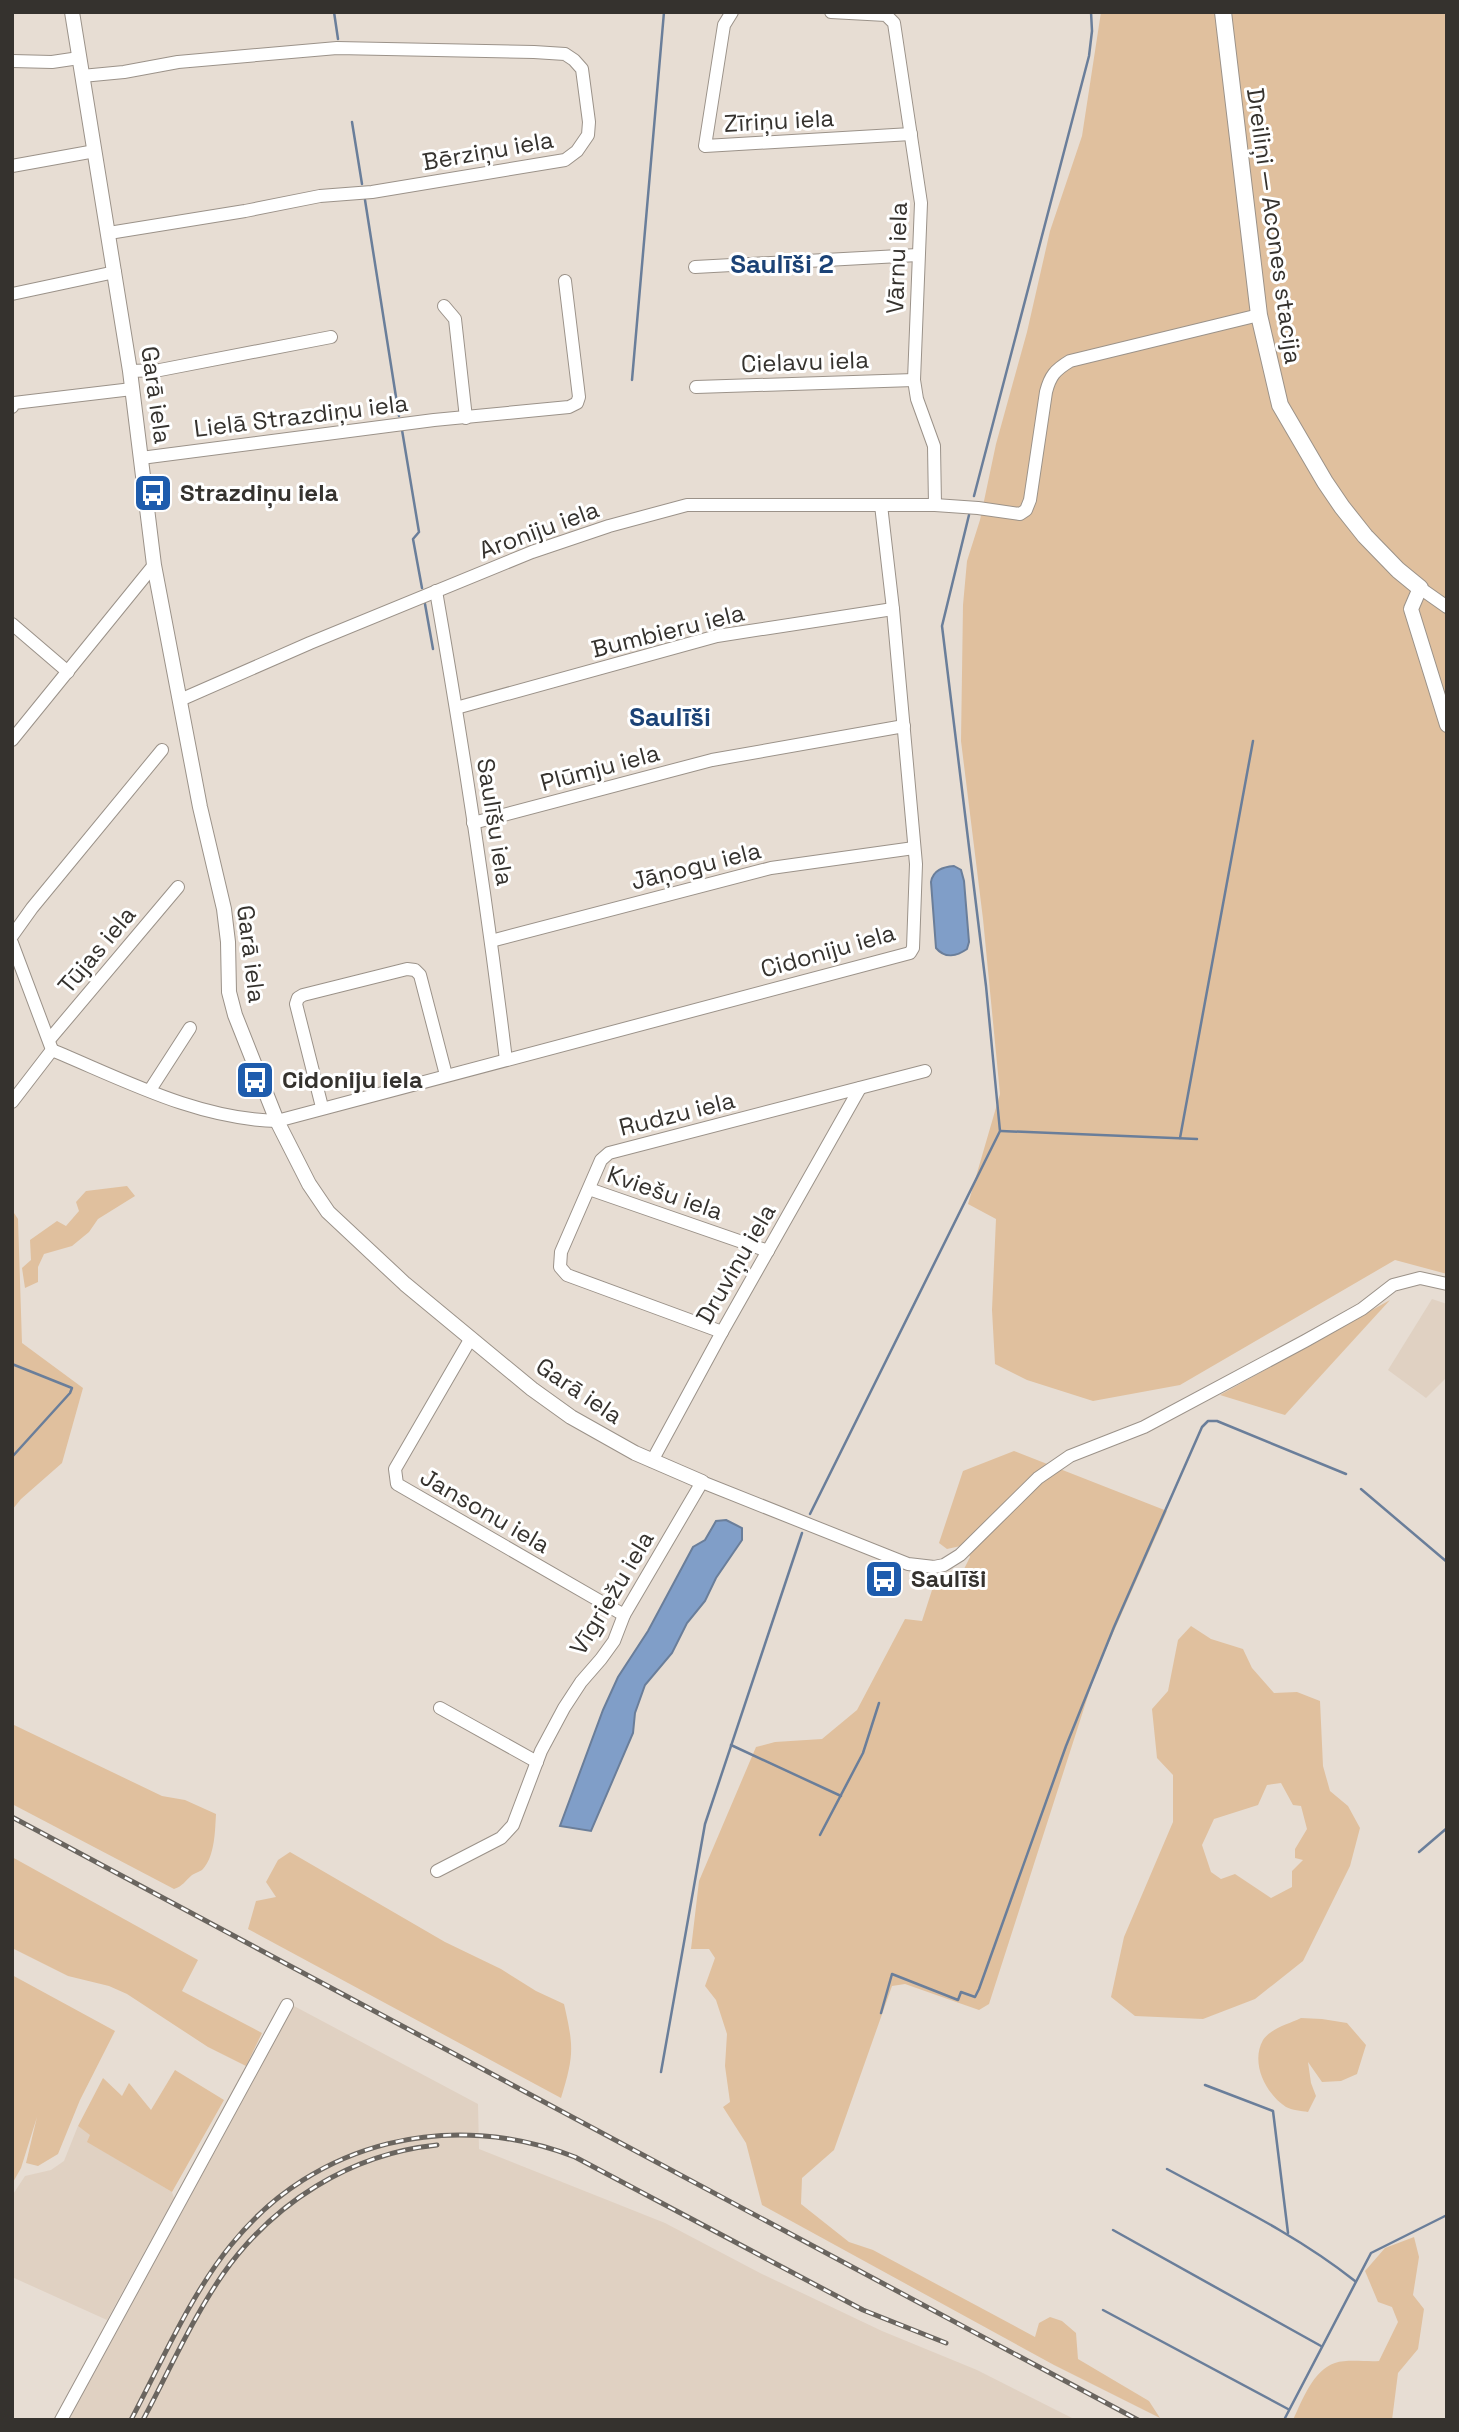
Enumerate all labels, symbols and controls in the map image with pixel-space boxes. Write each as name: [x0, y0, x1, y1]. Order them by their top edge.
street label: Dreiliņi — Acones stacija: [1240, 86, 1309, 366]
street label: Zīriņu iela: [723, 102, 835, 139]
street label: Bērziņu iela: [420, 124, 556, 177]
street label: Vārnu iela: [879, 201, 914, 314]
district label: Saulīši 2: [730, 247, 834, 281]
street label: Garā iela: [134, 344, 179, 446]
street label: Cielavu iela: [740, 344, 870, 379]
street label: Lielā Strazdiņu iela: [192, 387, 410, 444]
bus stop icon: Strazdiņu iela: [132, 472, 174, 514]
place label: Strazdiņu iela: [180, 477, 339, 509]
street label: Aroniju iela: [474, 493, 603, 566]
street label: Bumbieru iela: [588, 597, 748, 664]
district label: Saulīši: [629, 700, 711, 734]
street label: Plūmju iela: [537, 737, 663, 798]
street label: Saulīšu iela: [470, 756, 521, 888]
street label: Jāņogu iela: [628, 834, 764, 897]
street label: Tūjas iela: [51, 899, 142, 1000]
street label: Garā iela: [230, 903, 273, 1005]
street label: Cidoniju iela: [757, 916, 899, 985]
bus stop icon: Cidoniju iela: [234, 1059, 276, 1101]
place label: Cidoniju iela: [282, 1064, 423, 1095]
street label: Rudzu iela: [616, 1084, 738, 1143]
street label: Kviešu iela: [603, 1158, 727, 1227]
street label: Druviņu iela: [689, 1198, 782, 1329]
street label: Garā iela: [530, 1350, 629, 1431]
street label: Jansonu iela: [415, 1461, 556, 1560]
street label: Vīgriežu iela: [562, 1525, 661, 1660]
bus stop icon: Saulīši: [863, 1558, 905, 1600]
place label: Saulīši: [911, 1563, 986, 1594]

